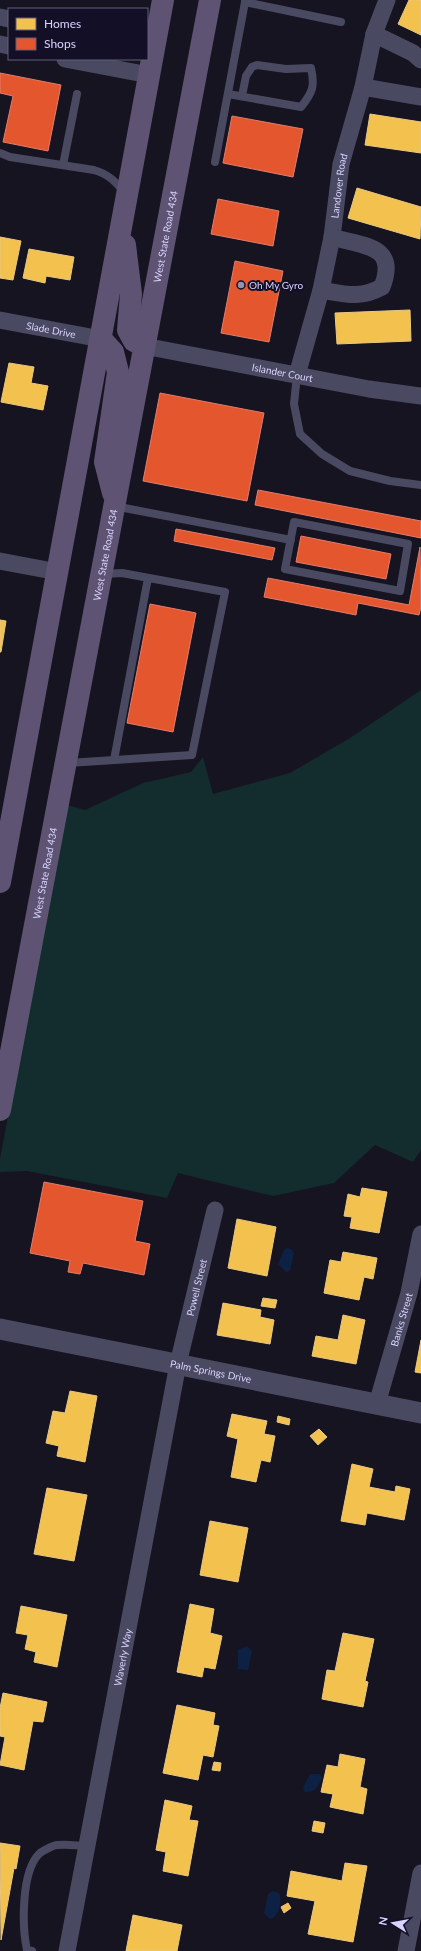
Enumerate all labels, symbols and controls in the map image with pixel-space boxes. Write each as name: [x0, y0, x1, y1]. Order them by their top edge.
legend: [8, 8, 148, 60]
text: Homes: [44, 16, 81, 31]
text: Shops: [44, 36, 76, 51]
street label: Landover Road: [328, 152, 350, 219]
street label: West State Road 434: [151, 190, 180, 283]
place label: Oh My Gyro: [249, 279, 303, 291]
marker: Oh My Gyro: [236, 280, 246, 290]
street label: Slade Drive: [25, 319, 77, 340]
street label: Islander Court: [251, 361, 314, 384]
street label: West State Road 434: [90, 508, 120, 602]
street label: West State Road 434: [30, 826, 59, 920]
street label: Powell Street: [184, 1258, 209, 1317]
street label: Banks Street: [388, 1291, 415, 1348]
street label: Palm Springs Drive: [169, 1357, 253, 1385]
street label: Waverly Way: [111, 1627, 134, 1687]
north arrow: [373, 1903, 413, 1943]
text: N: [376, 1916, 390, 1926]

